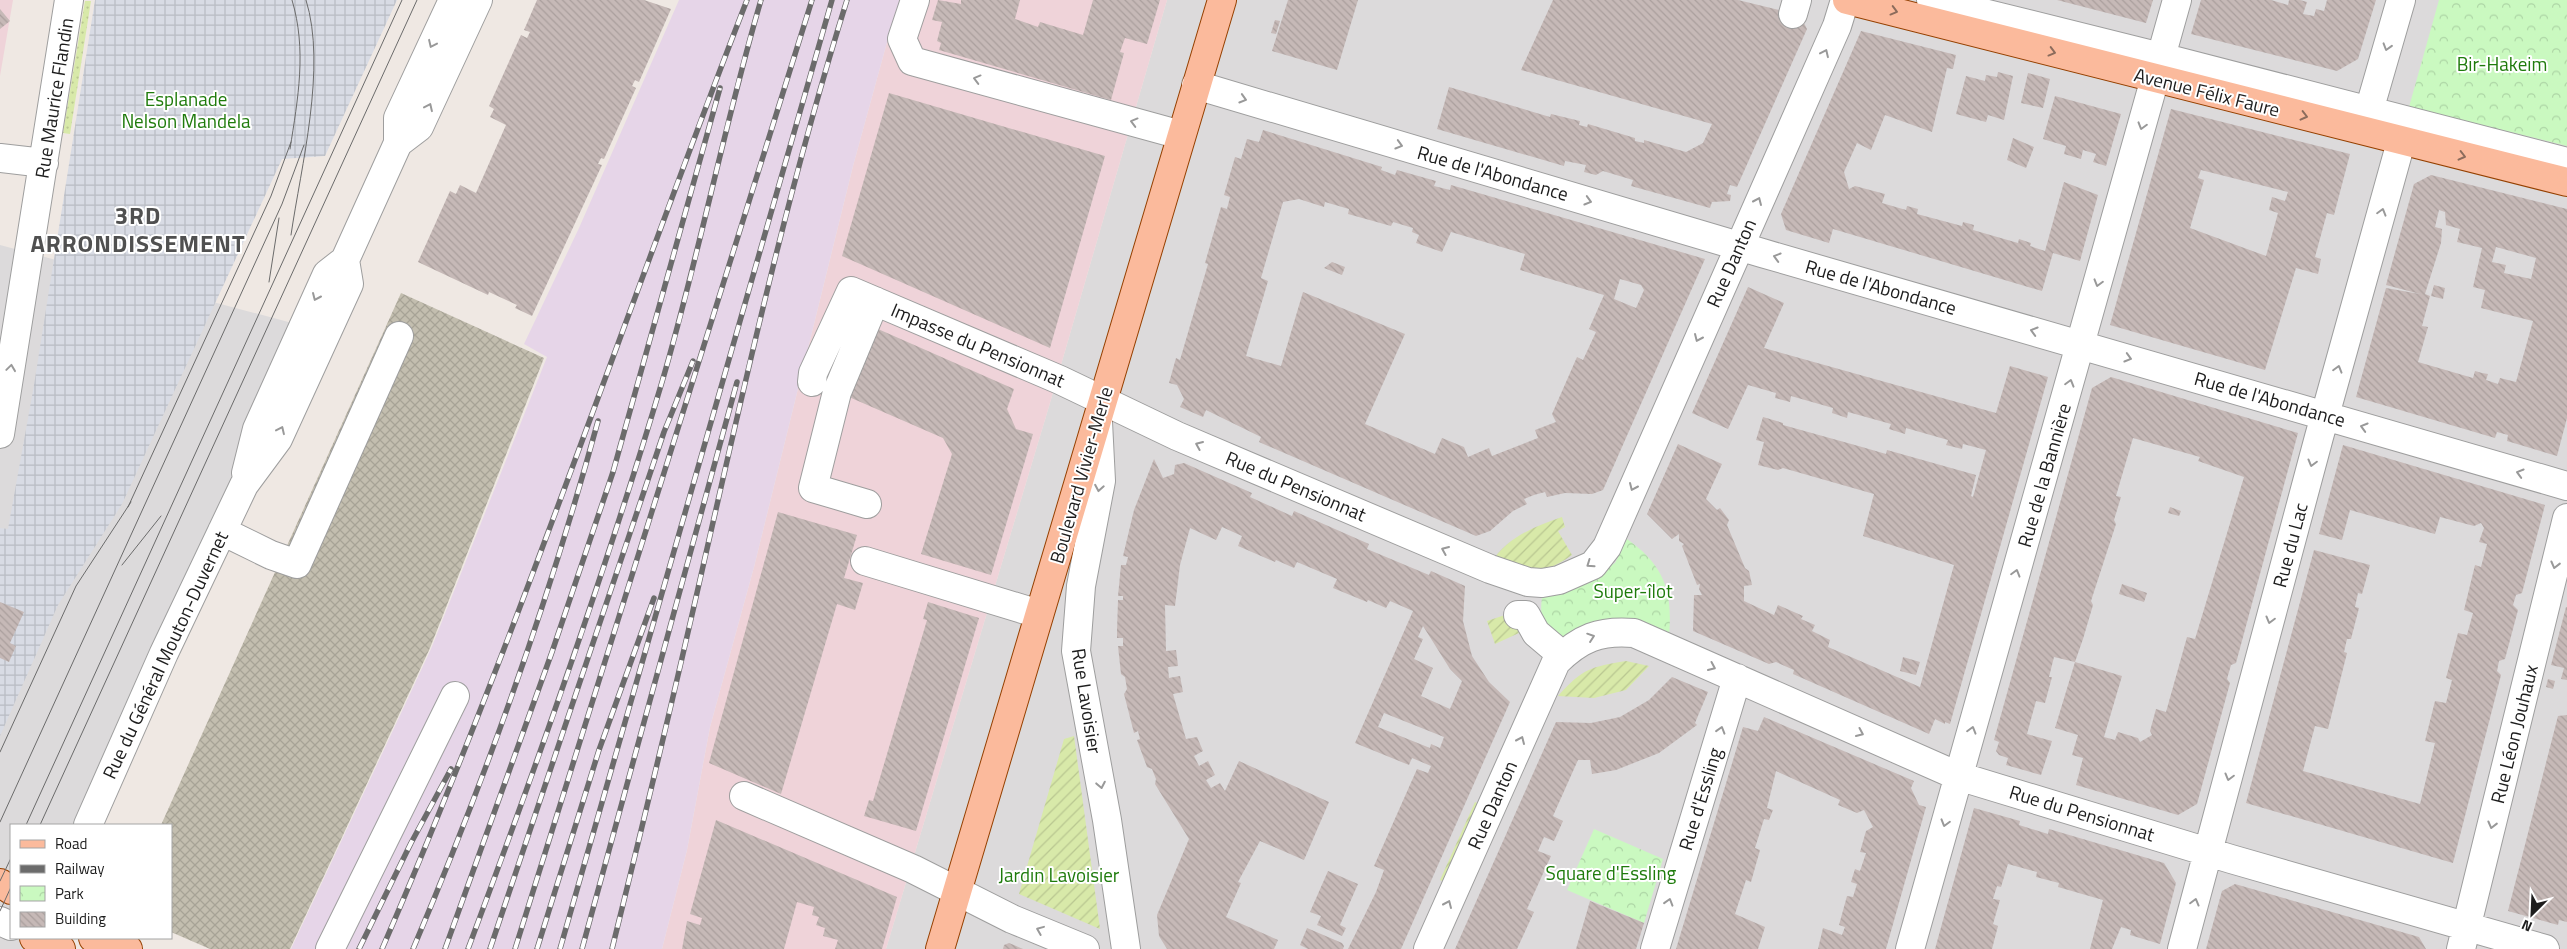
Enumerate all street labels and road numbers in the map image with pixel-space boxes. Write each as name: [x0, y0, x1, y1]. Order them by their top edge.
street label: Rue Maurice Flandin: [26, 16, 81, 180]
street label: Avenue Félix Faure: [2131, 59, 2283, 124]
street label: Rue de l'Abondance: [1414, 137, 1572, 208]
street label: Rue Danton: [1698, 214, 1763, 312]
street label: Rue de l'Abondance: [1802, 251, 1960, 322]
street label: Impasse du Pensionnat: [887, 295, 1070, 394]
street label: Rue de l'Abondance: [2191, 363, 2349, 434]
street label: Boulevard Vivier-Merle: [1041, 383, 1120, 567]
street label: Rue de la Bannière: [2009, 399, 2078, 550]
street label: Rue du Pensionnat: [1221, 443, 1371, 528]
street label: Rue du Lac: [2264, 499, 2315, 591]
street label: Rue du Général Mouton-Duvernet: [94, 526, 235, 784]
street label: Rue Lavoisier: [1065, 646, 1110, 756]
street label: Rue Léon Jouhaux: [2482, 661, 2545, 806]
street label: Rue d'Essling: [1670, 744, 1729, 854]
street label: Rue Danton: [1459, 756, 1524, 854]
street label: Rue du Pensionnat: [2006, 777, 2159, 848]

